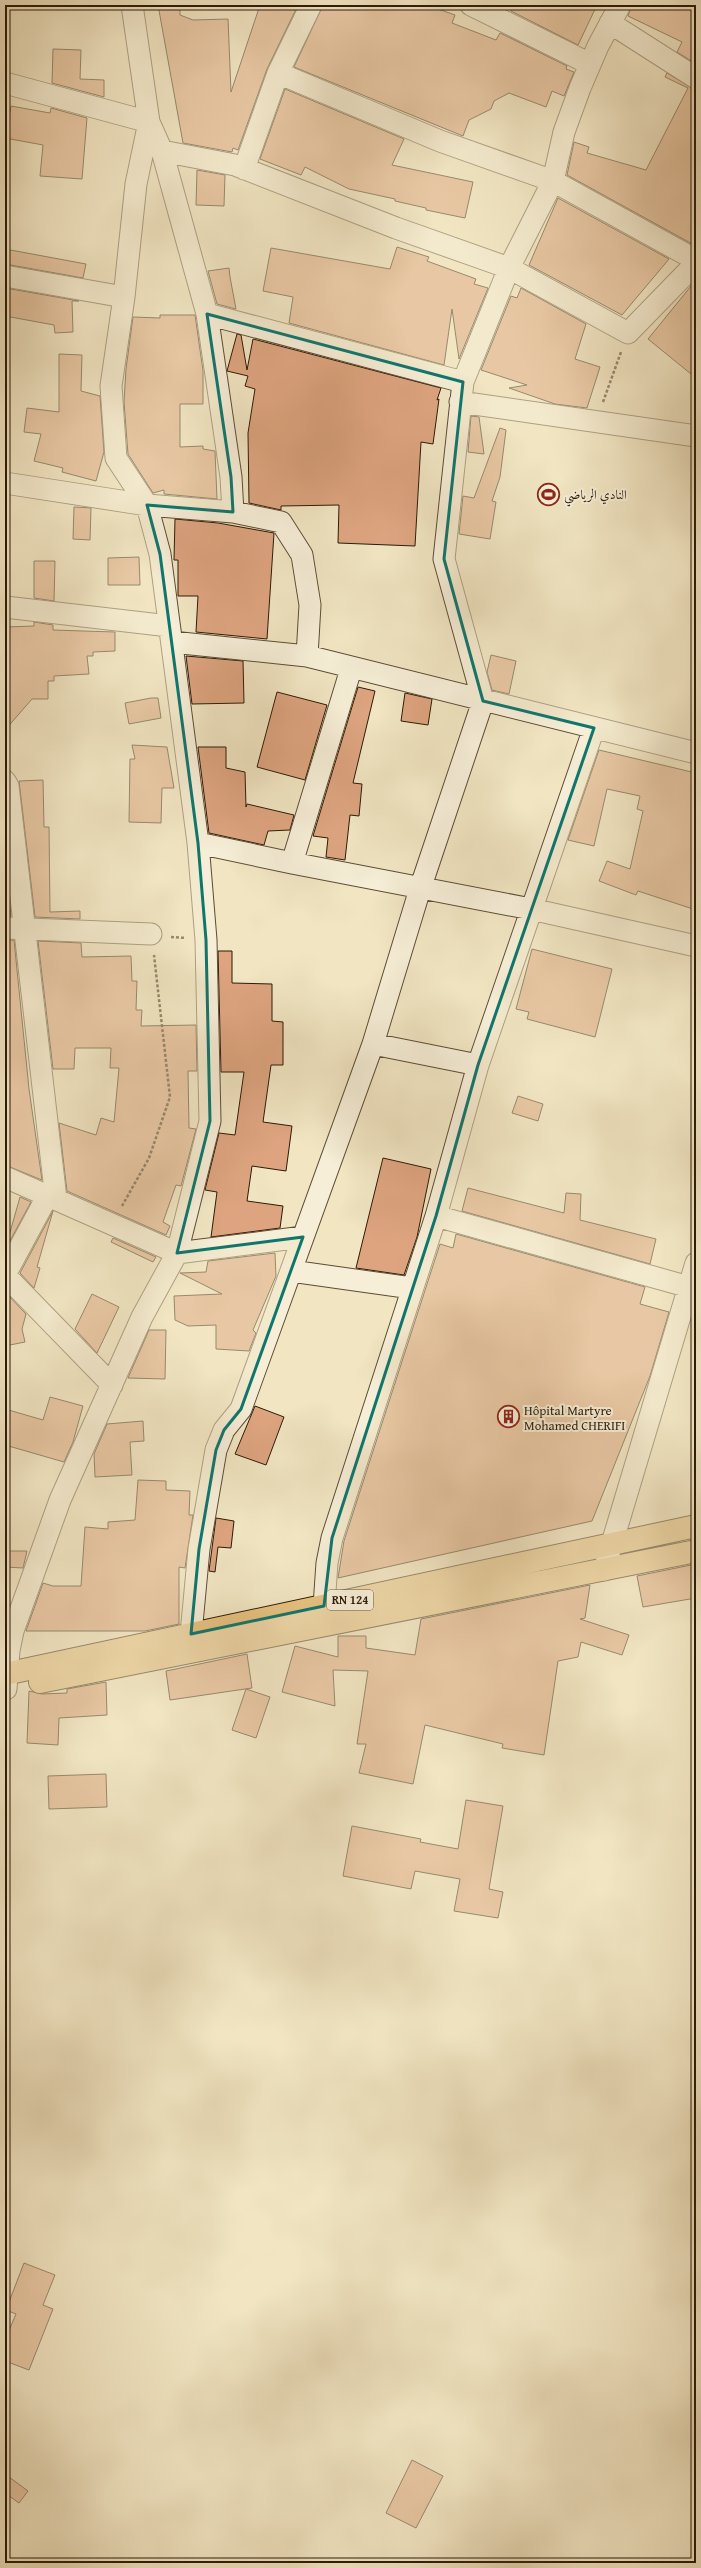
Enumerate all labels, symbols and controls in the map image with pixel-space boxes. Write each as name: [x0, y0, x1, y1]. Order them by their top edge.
sports icon: النادي الرياضي: [535, 481, 561, 507]
place label: النادي الرياضي: [564, 485, 627, 507]
place label: Hôpital Martyre Mohamed CHERIFI: [524, 1401, 625, 1435]
building icon: Hôpital Martyre Mohamed CHERIFI: [495, 1404, 521, 1430]
road number: RN 124: [327, 1590, 373, 1610]

